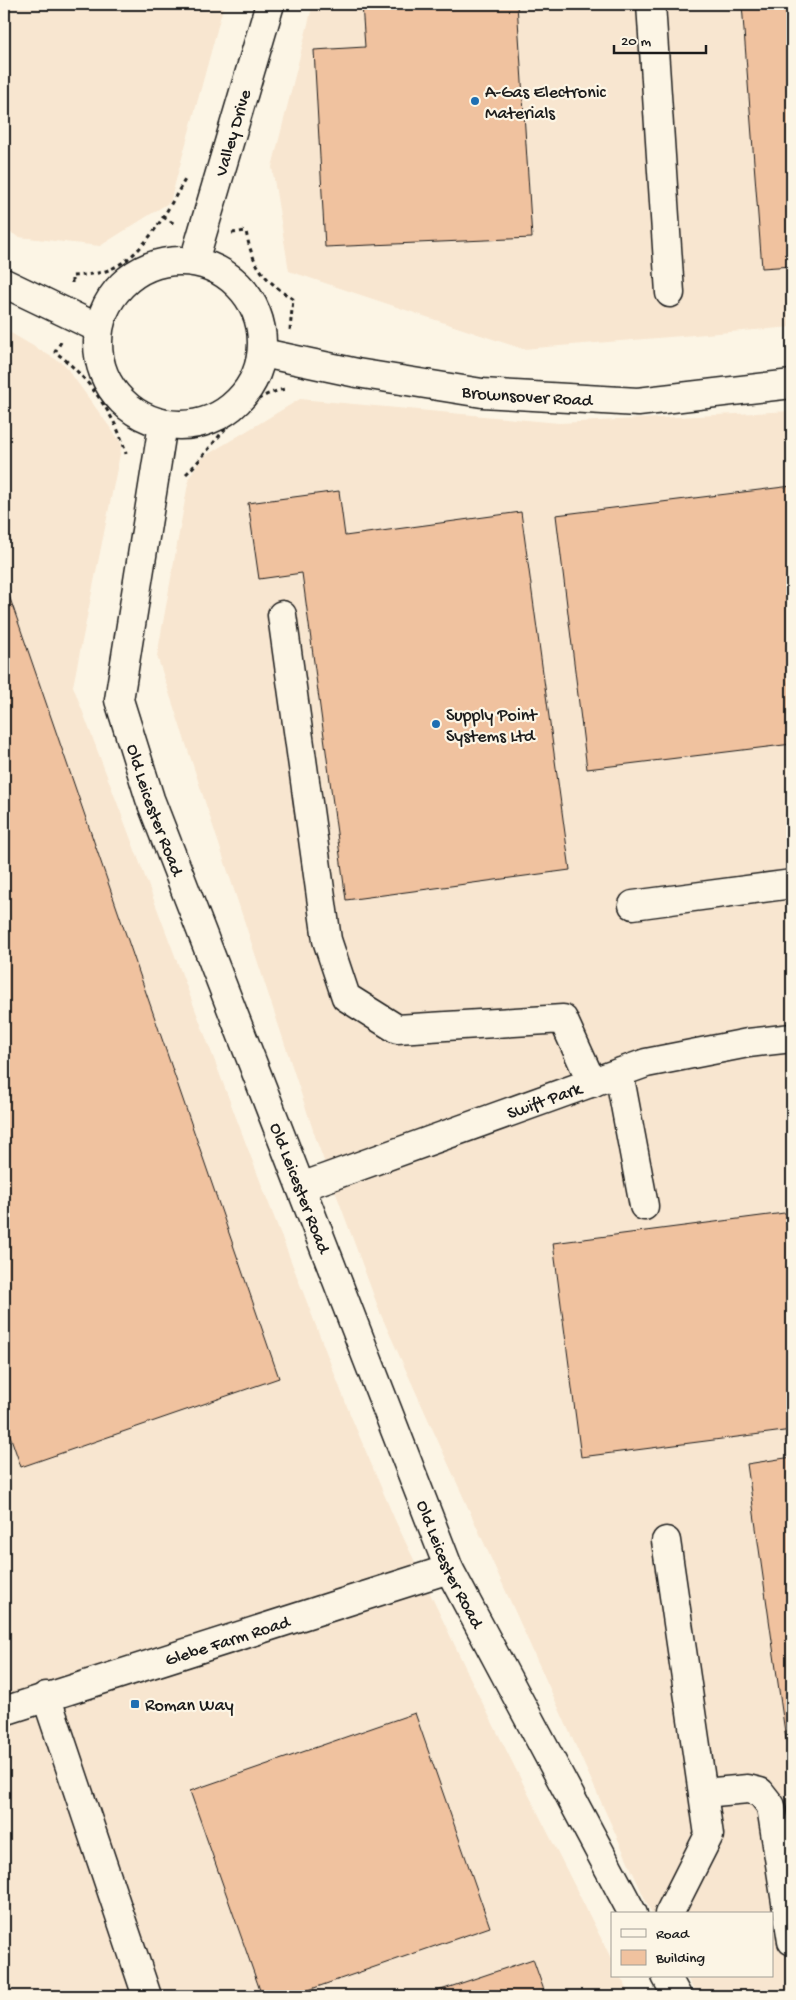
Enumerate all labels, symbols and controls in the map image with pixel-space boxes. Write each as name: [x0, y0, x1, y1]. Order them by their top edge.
scale bar: [614, 22, 706, 54]
text: 20 m: [621, 33, 651, 51]
place label: A-Gas Electronic Materials: [485, 83, 607, 125]
street label: Valley Drive: [211, 87, 257, 180]
marker: A-Gas Electronic Materials: [469, 95, 481, 107]
street label: Brownsover Road: [459, 382, 594, 412]
place label: Supply Point Systems Ltd: [446, 706, 538, 748]
marker: Supply Point Systems Ltd: [430, 718, 442, 730]
street label: Old Leicester Road: [120, 742, 187, 880]
street label: Swift Park: [505, 1078, 587, 1125]
street label: Old Leicester Road: [264, 1120, 334, 1258]
street label: Old Leicester Road: [410, 1498, 487, 1634]
street label: Glebe Farm Road: [163, 1612, 294, 1672]
place label: Roman Way: [145, 1696, 234, 1717]
marker: Roman Way: [129, 1698, 141, 1710]
legend: [611, 1912, 774, 1978]
text: Road: [656, 1926, 690, 1944]
text: Building: [655, 1950, 705, 1968]

